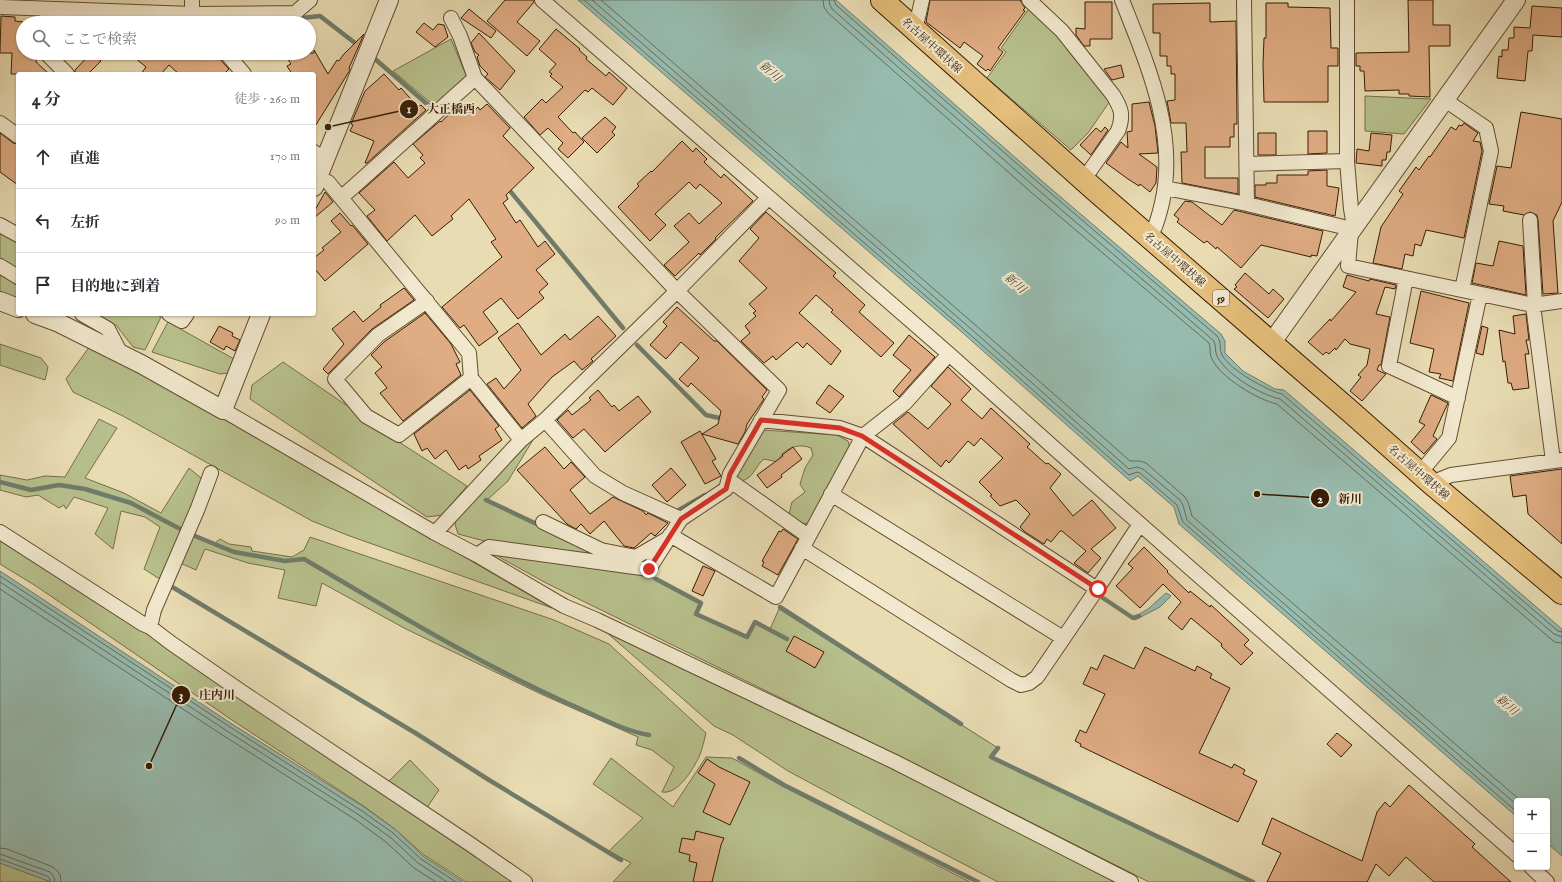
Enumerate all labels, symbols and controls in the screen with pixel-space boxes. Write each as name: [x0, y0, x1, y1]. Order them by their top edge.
street label: 名古屋中環状線: [898, 15, 965, 77]
search box: [16, 16, 316, 60]
icon: search: [30, 27, 52, 49]
text: ここで検索: [62, 30, 137, 49]
water label: 新川: [756, 58, 785, 86]
text: 4 分: [32, 90, 61, 111]
text: 徒歩 · 260 m: [235, 91, 300, 108]
callout: 大正橋西: [399, 97, 483, 121]
text: 1: [407, 102, 412, 117]
text: 大正橋西: [427, 102, 475, 117]
icon: ahead: [32, 146, 54, 168]
text: 170 m: [270, 148, 300, 165]
text: 直進: [70, 149, 100, 168]
icon: left: [32, 210, 54, 232]
text: 90 m: [275, 212, 300, 229]
text: 左折: [70, 213, 100, 232]
street label: 名古屋中環状線: [1141, 229, 1208, 290]
water label: 新川: [1001, 270, 1030, 298]
icon: arrive: [32, 274, 54, 296]
text: 目的地に到着: [70, 277, 160, 296]
road number: 59: [1213, 290, 1229, 306]
street label: 名古屋中環状線: [1385, 442, 1452, 503]
callout: 新川: [1310, 486, 1370, 510]
text: 2: [1317, 492, 1323, 507]
text: 新川: [1338, 492, 1362, 507]
route end: [640, 560, 658, 578]
route start: [1089, 580, 1107, 598]
callout: 庄内川: [171, 683, 243, 707]
text: 3: [179, 688, 183, 703]
text: 庄内川: [199, 688, 235, 703]
water label: 新川: [1493, 692, 1522, 720]
map controls: [1514, 798, 1550, 870]
button: +: [1514, 798, 1550, 834]
button: −: [1514, 834, 1550, 870]

